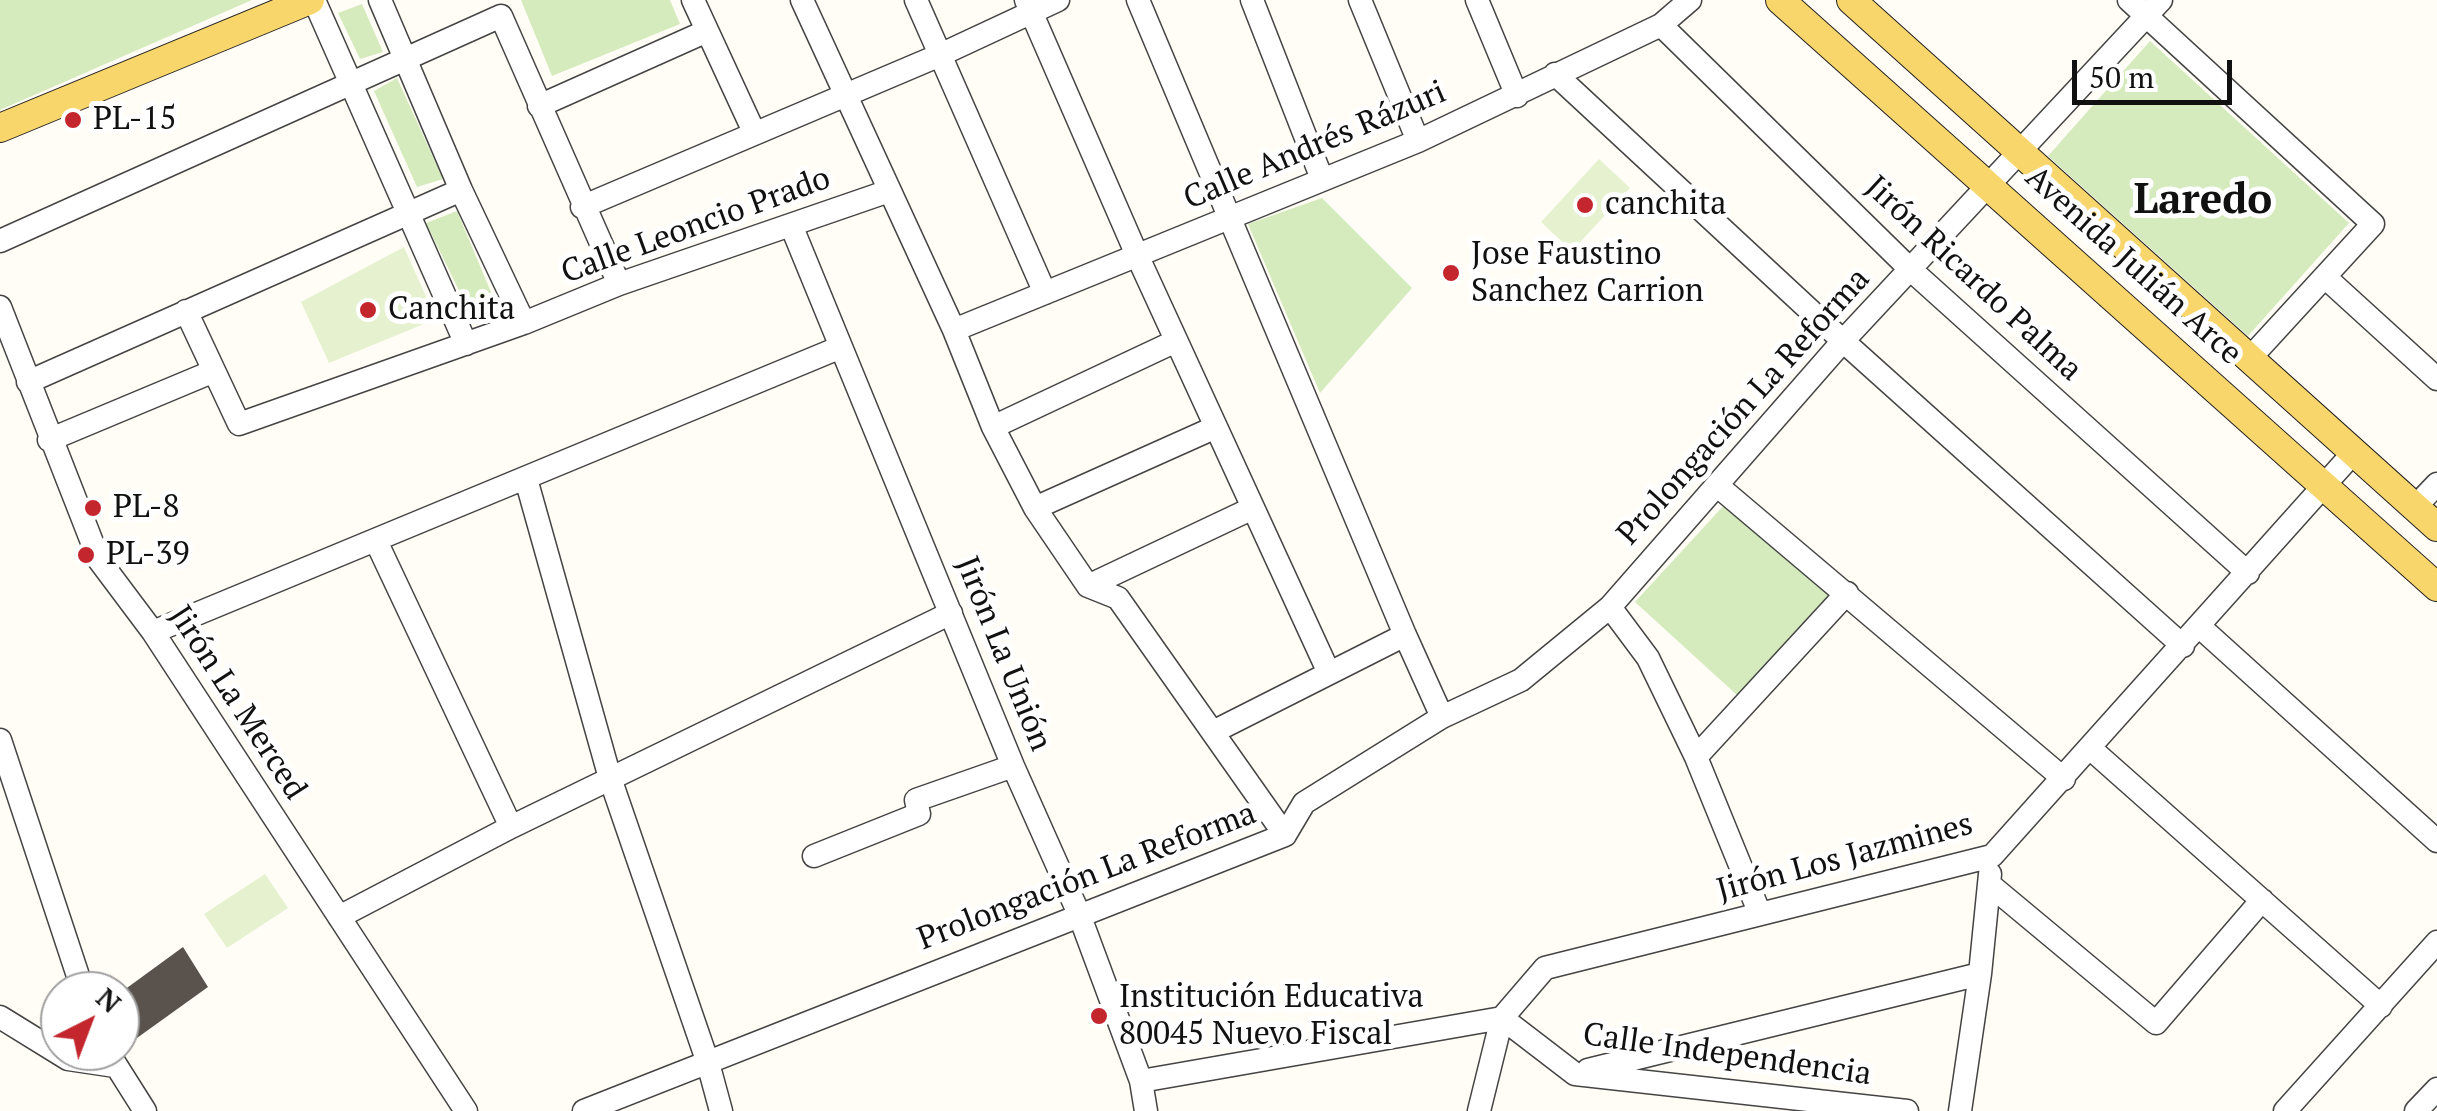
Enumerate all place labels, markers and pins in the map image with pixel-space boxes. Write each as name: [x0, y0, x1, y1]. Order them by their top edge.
place label: PL-15: [93, 101, 177, 139]
marker: PL-15: [62, 109, 84, 131]
place label: canchita: [1605, 186, 1726, 224]
marker: canchita: [1574, 194, 1596, 216]
place label: Jose Faustino Sanchez Carrion: [1471, 236, 1704, 311]
marker: Jose Faustino Sanchez Carrion: [1440, 262, 1462, 284]
place label: Canchita: [388, 291, 515, 329]
marker: Canchita: [357, 299, 379, 321]
place label: PL-8: [113, 489, 180, 527]
marker: PL-8: [82, 497, 104, 519]
place label: PL-39: [106, 536, 190, 574]
marker: PL-39: [75, 544, 97, 566]
place label: Institución Educativa 80045 Nuevo Fiscal: [1119, 979, 1424, 1054]
marker: Institución Educativa 80045 Nuevo Fiscal: [1088, 1005, 1110, 1027]

